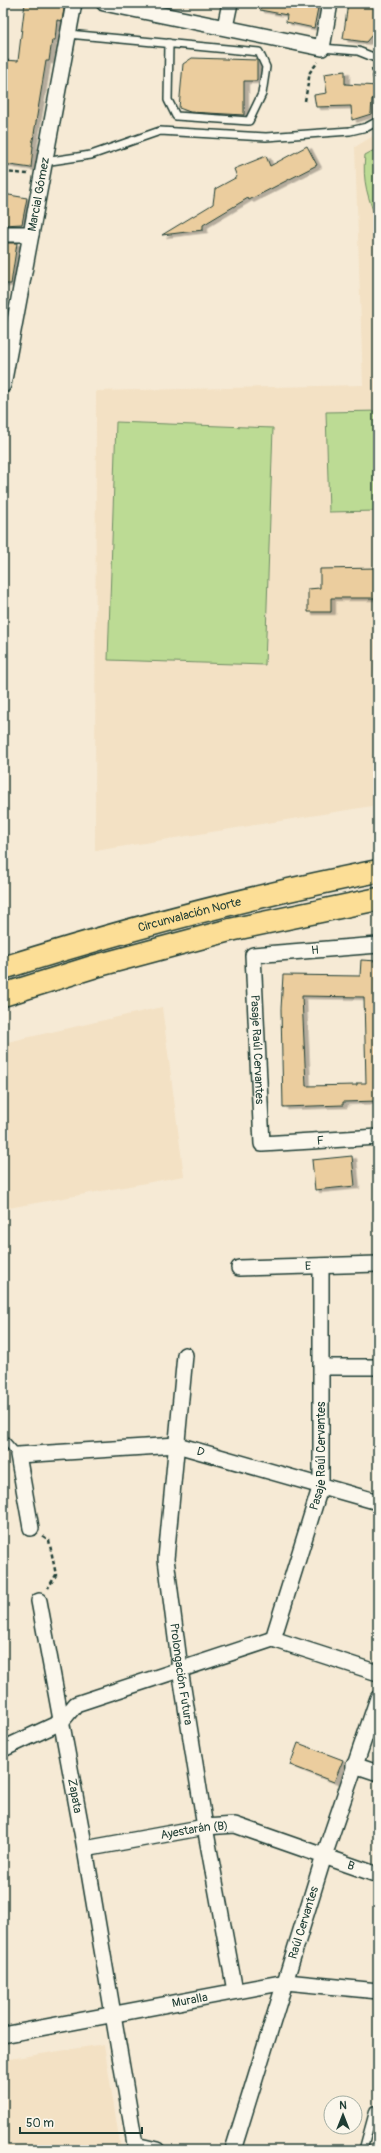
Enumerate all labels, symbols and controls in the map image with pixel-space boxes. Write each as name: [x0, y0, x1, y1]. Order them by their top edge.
street label: Marcial Gómez: [25, 156, 53, 233]
street label: Circunvalación Norte: [136, 894, 243, 936]
street label: H: [311, 943, 320, 958]
street label: Pasaje Raúl Cervantes: [247, 995, 267, 1105]
street label: F: [316, 1133, 324, 1149]
street label: E: [305, 1259, 311, 1274]
street label: Pasaje Raúl Cervantes: [307, 1401, 329, 1512]
street label: D: [195, 1444, 207, 1461]
street label: Prolongación Futura: [166, 1622, 196, 1727]
street label: Zapata: [64, 1777, 85, 1815]
street label: Ayestarán (B): [159, 1818, 229, 1843]
street label: B: [345, 1858, 357, 1874]
street label: Raúl Cervantes: [286, 1884, 322, 1961]
street label: Muralla: [171, 1990, 209, 2011]
north arrow: [323, 2095, 363, 2135]
text: N: [339, 2099, 347, 2112]
scale bar: [20, 2109, 142, 2135]
text: 50 m: [26, 2116, 54, 2131]

